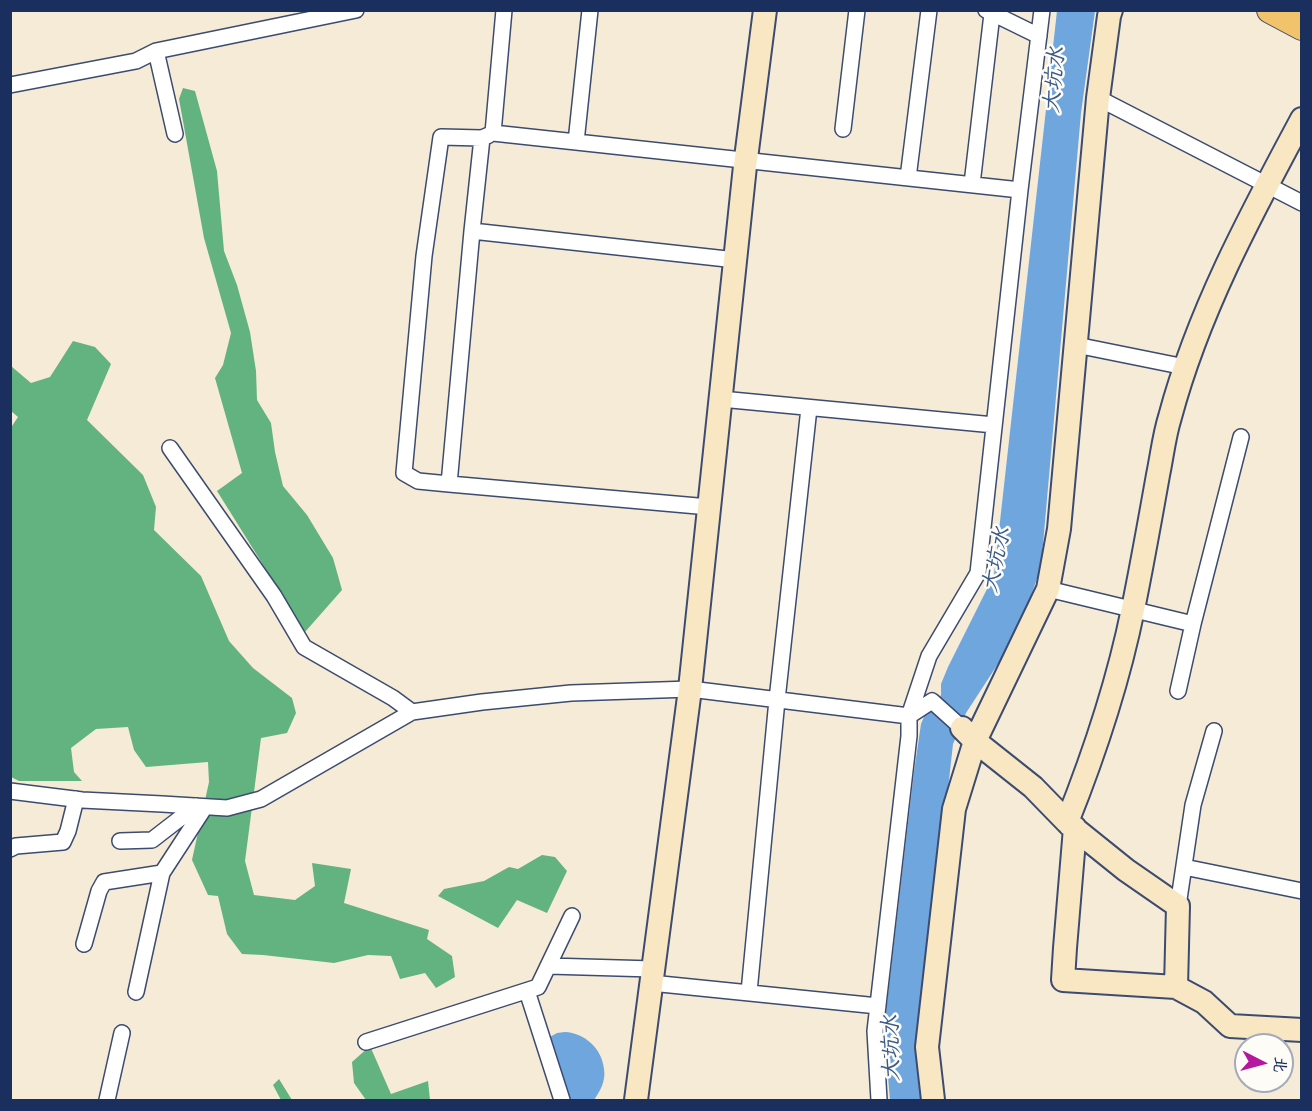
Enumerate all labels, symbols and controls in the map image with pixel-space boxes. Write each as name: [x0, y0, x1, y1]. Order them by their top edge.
water label: 大坑水: [1039, 46, 1071, 114]
water label: 大坑水: [977, 525, 1017, 595]
water label: 大坑水: [878, 1015, 906, 1081]
north arrow: [1234, 1033, 1294, 1093]
text: 北: [1269, 1056, 1291, 1074]

